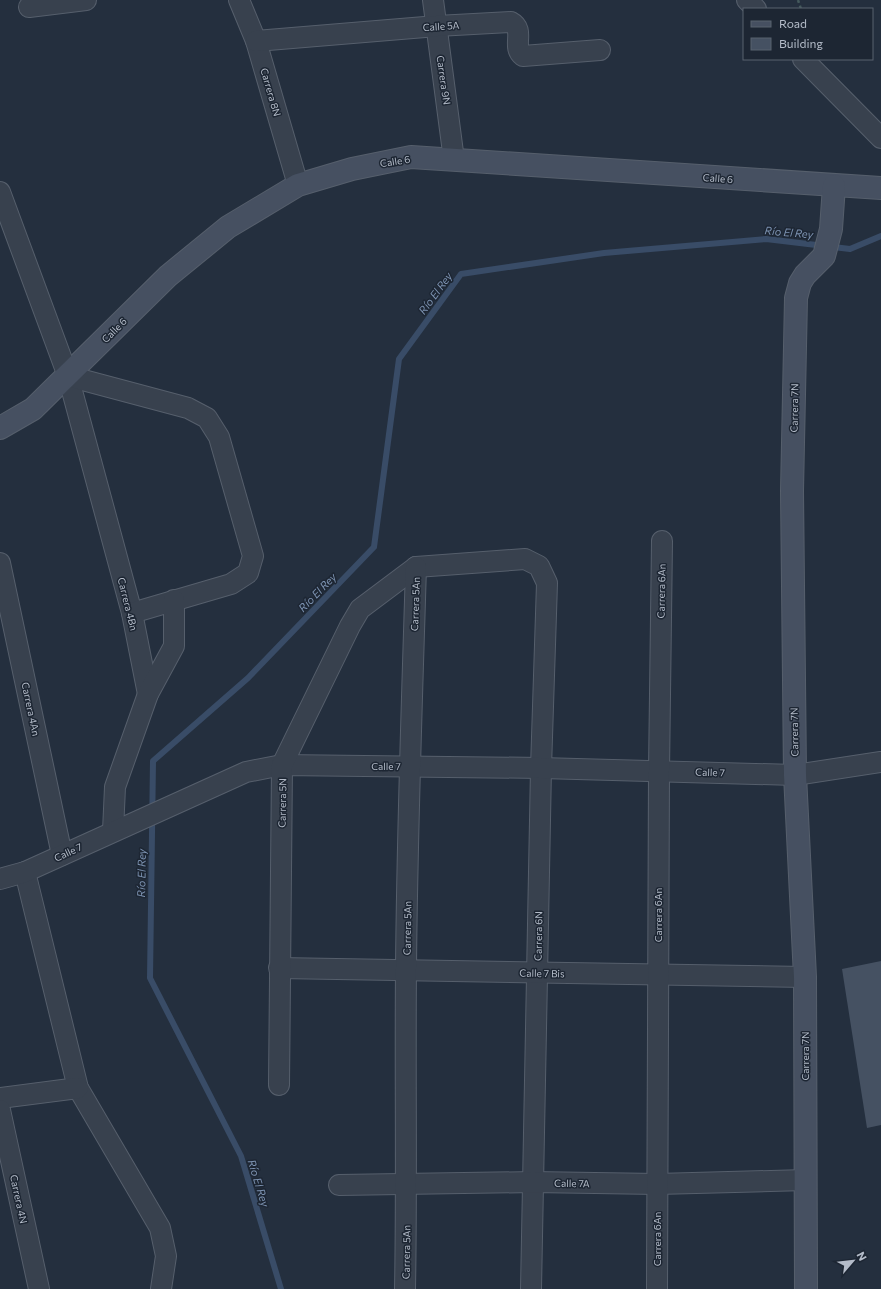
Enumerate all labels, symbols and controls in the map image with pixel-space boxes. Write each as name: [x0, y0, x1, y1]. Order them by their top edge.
legend: [743, 8, 873, 60]
text: Road: [779, 16, 807, 30]
street label: Calle 5A: [422, 19, 460, 33]
text: Building: [779, 36, 823, 50]
street label: Carrera 9N: [435, 54, 453, 106]
street label: Carrera 8N: [258, 66, 284, 118]
street label: Calle 6: [379, 153, 411, 169]
street label: Calle 6: [702, 171, 734, 185]
water label: Río El Rey: [764, 223, 814, 241]
water label: Río El Rey: [415, 269, 455, 317]
street label: Calle 6: [99, 315, 129, 345]
street label: Carrera 7N: [788, 383, 800, 433]
street label: Carrera 6An: [655, 564, 667, 618]
water label: Río El Rey: [295, 570, 339, 614]
street label: Carrera 4Bn: [116, 576, 140, 632]
street label: Carrera 5An: [408, 577, 422, 631]
street label: Carrera 4An: [19, 681, 43, 737]
street label: Carrera 7N: [788, 707, 800, 757]
street label: Calle 7: [371, 760, 401, 772]
street label: Calle 7: [695, 765, 725, 779]
street label: Carrera 5N: [276, 778, 288, 828]
street label: Calle 7: [52, 840, 84, 864]
water label: Río El Rey: [134, 848, 148, 897]
street label: Carrera 6An: [652, 888, 664, 942]
street label: Carrera 5An: [401, 901, 413, 955]
street label: Carrera 6N: [532, 911, 544, 961]
street label: Calle 7 Bis: [519, 967, 565, 979]
street label: Carrera 7N: [799, 1031, 811, 1081]
water label: Río El Rey: [246, 1158, 272, 1208]
street label: Carrera 4N: [8, 1173, 30, 1225]
street label: Calle 7A: [554, 1177, 590, 1189]
street label: Carrera 6An: [651, 1212, 663, 1266]
street label: Carrera 5An: [400, 1225, 412, 1279]
north arrow: [833, 1241, 873, 1281]
text: N: [855, 1249, 870, 1263]

